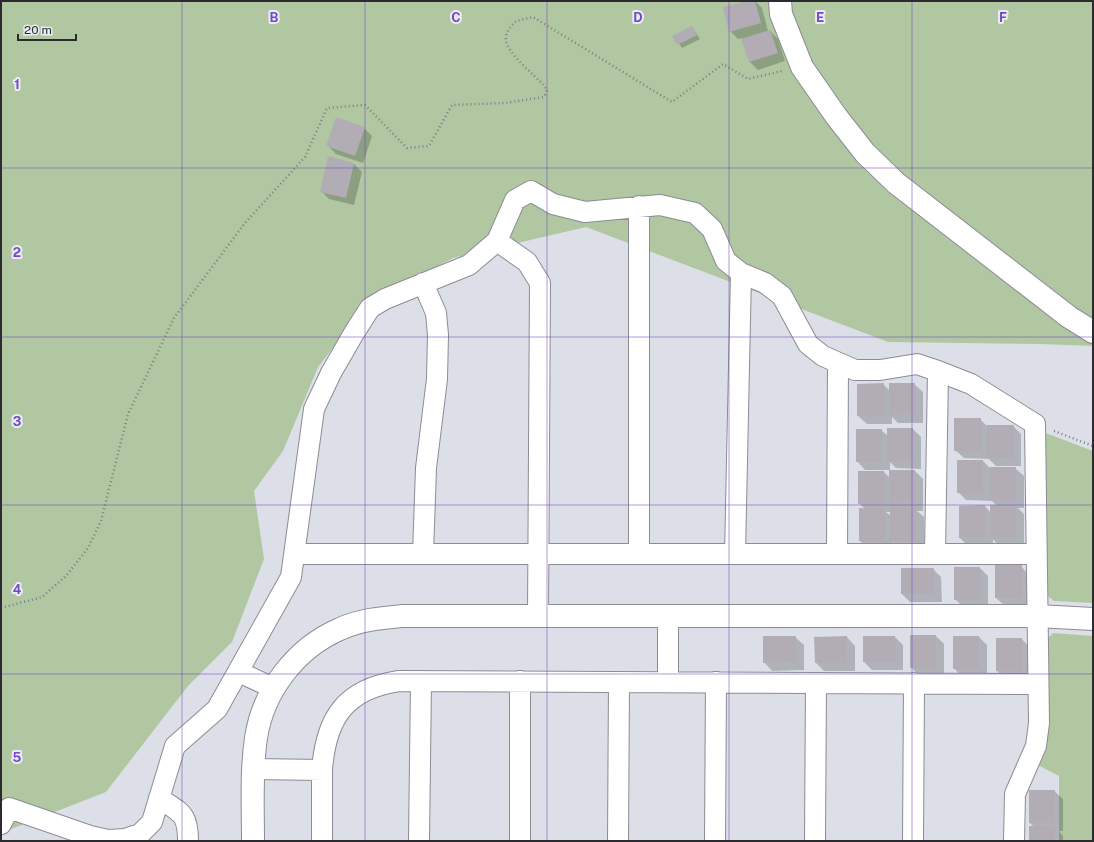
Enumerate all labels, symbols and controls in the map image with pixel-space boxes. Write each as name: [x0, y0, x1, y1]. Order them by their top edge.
text: B: [270, 10, 279, 25]
text: C: [451, 10, 461, 25]
text: D: [633, 10, 643, 25]
text: E: [816, 10, 824, 25]
text: F: [999, 10, 1007, 25]
scale bar: [18, 16, 76, 42]
text: 20 m: [24, 23, 52, 37]
text: 1: [14, 77, 20, 92]
text: 2: [13, 245, 21, 260]
text: 3: [13, 414, 22, 429]
text: 4: [13, 582, 22, 597]
text: 5: [13, 750, 22, 765]

